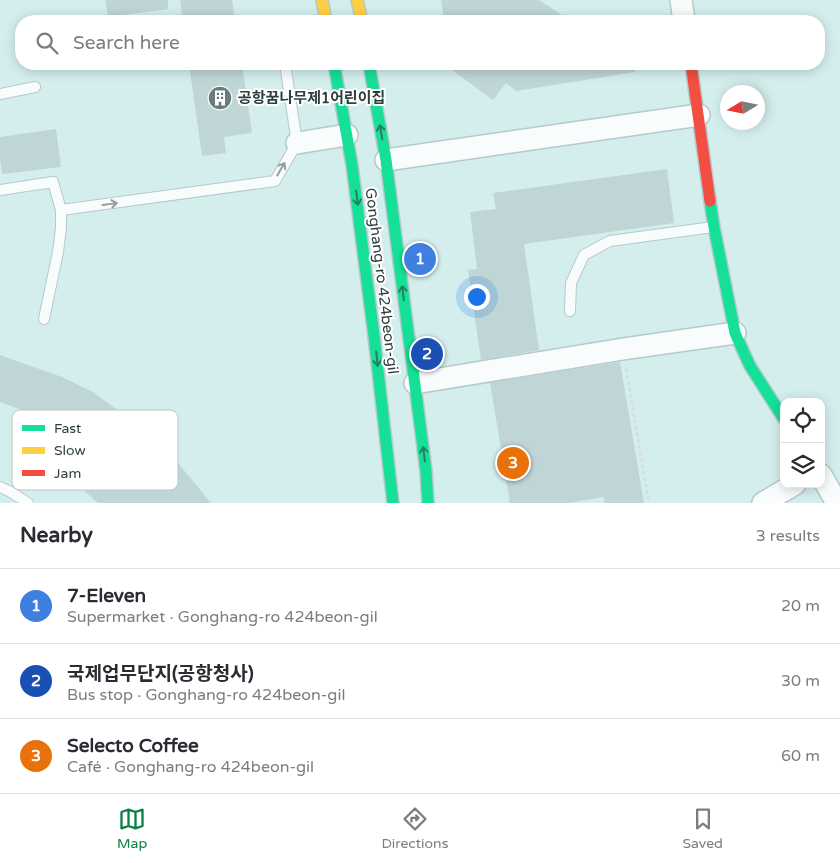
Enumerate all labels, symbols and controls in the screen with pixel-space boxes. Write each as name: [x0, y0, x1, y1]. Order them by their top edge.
search box: [15, 15, 825, 70]
icon: search: [33, 29, 61, 57]
text: Search here: [73, 32, 180, 54]
building icon: 공항꿈나무제1어린이집: [207, 85, 233, 111]
north arrow: [720, 85, 765, 130]
place label: 공항꿈나무제1어린이집: [238, 89, 385, 107]
one-way arrow: [376, 125, 386, 141]
one-way arrow: [277, 162, 287, 176]
street label: Gonghang-ro 424beon-gil: [362, 187, 402, 375]
one-way arrow: [352, 190, 362, 206]
one-way arrow: [101, 198, 117, 208]
pin: 1: [404, 240, 436, 278]
your location: [464, 284, 490, 310]
one-way arrow: [398, 286, 408, 302]
pin: 2: [411, 335, 443, 373]
one-way arrow: [372, 351, 382, 367]
map controls: [780, 398, 825, 488]
button: locate: [780, 398, 825, 443]
legend: [12, 410, 178, 490]
text: Fast: [54, 420, 82, 437]
text: Slow: [54, 442, 86, 459]
button: layers: [780, 443, 825, 488]
pin: 3: [497, 444, 529, 482]
one-way arrow: [419, 447, 429, 463]
text: Jam: [54, 465, 81, 482]
text: Nearby: [20, 523, 93, 548]
text: 3 results: [756, 526, 820, 546]
text: 7-Eleven: [67, 585, 146, 607]
text: 1: [31, 596, 41, 616]
text: 20 m: [781, 596, 820, 616]
text: Supermarket · Gonghang-ro 424beon-gil: [67, 607, 378, 627]
text: 국제업무단지(공항청사): [67, 663, 254, 685]
text: 2: [31, 671, 41, 691]
text: 30 m: [781, 671, 820, 691]
text: Bus stop · Gonghang-ro 424beon-gil: [67, 685, 345, 705]
text: Selecto Coffee: [67, 735, 199, 757]
text: 3: [31, 746, 41, 766]
text: 60 m: [781, 746, 820, 766]
text: Café · Gonghang-ro 424beon-gil: [67, 757, 314, 777]
tab: Map: [117, 805, 147, 852]
tab: Directions: [381, 805, 448, 852]
tab: Saved: [682, 805, 723, 852]

